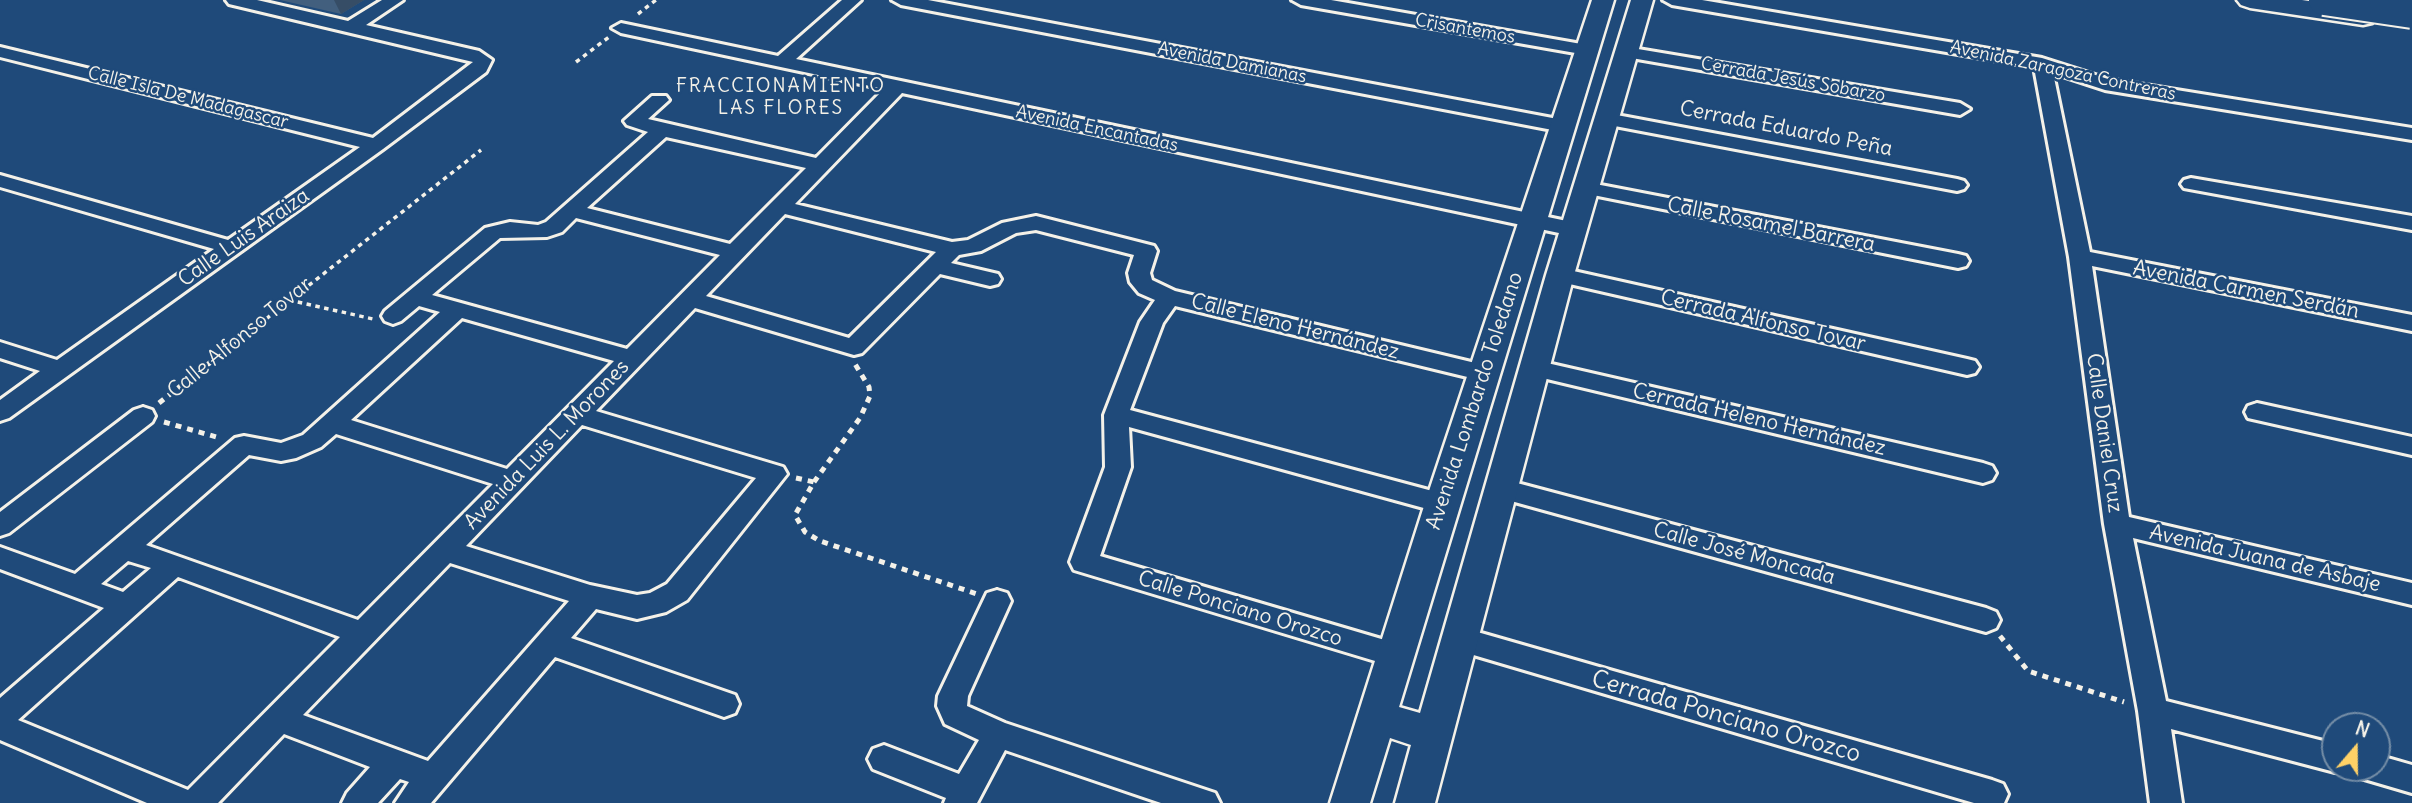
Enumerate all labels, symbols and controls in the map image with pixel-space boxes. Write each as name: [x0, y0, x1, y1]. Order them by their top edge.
street label: Crisantemos: [1413, 10, 1517, 48]
street label: Avenida Zaragoza Contreras: [1948, 36, 2178, 106]
street label: Avenida Damianas: [1156, 38, 1308, 88]
street label: Cerrada Jesús Sobarzo: [1699, 53, 1887, 107]
street label: Calle Isla De Madagascar: [85, 63, 291, 133]
district label: FRACCIONAMIENTO LAS FLORES: [678, 76, 884, 120]
street label: Cerrada Eduardo Peña: [1678, 96, 1894, 162]
street label: Avenida Encantadas: [1014, 101, 1180, 157]
street label: Calle Luis Araiza: [174, 183, 314, 293]
street label: Calle Rosamel Barrera: [1665, 192, 1877, 258]
street label: Avenida Carmen Serdán: [2131, 256, 2361, 324]
street label: Avenida Lombardo Toledano: [1421, 269, 1529, 533]
street label: Calle Alfonso Tovar: [163, 272, 317, 404]
street label: Cerrada Alfonso Tovar: [1658, 285, 1868, 357]
street label: Calle Eleno Hernández: [1188, 289, 1402, 365]
street label: Calle Daniel Cruz: [2080, 352, 2128, 514]
street label: Avenida Luis L. Morones: [459, 355, 635, 535]
street label: Cerrada Heleno Hernández: [1630, 379, 1888, 461]
street label: Calle José Moncada: [1650, 518, 1838, 590]
street label: Avenida Juana de Asbaje: [2147, 520, 2383, 598]
street label: Calle Ponciano Orozco: [1135, 566, 1345, 652]
street label: Cerrada Ponciano Orozco: [1588, 665, 1864, 769]
north arrow: [2321, 712, 2391, 782]
text: N: [2352, 716, 2373, 743]

